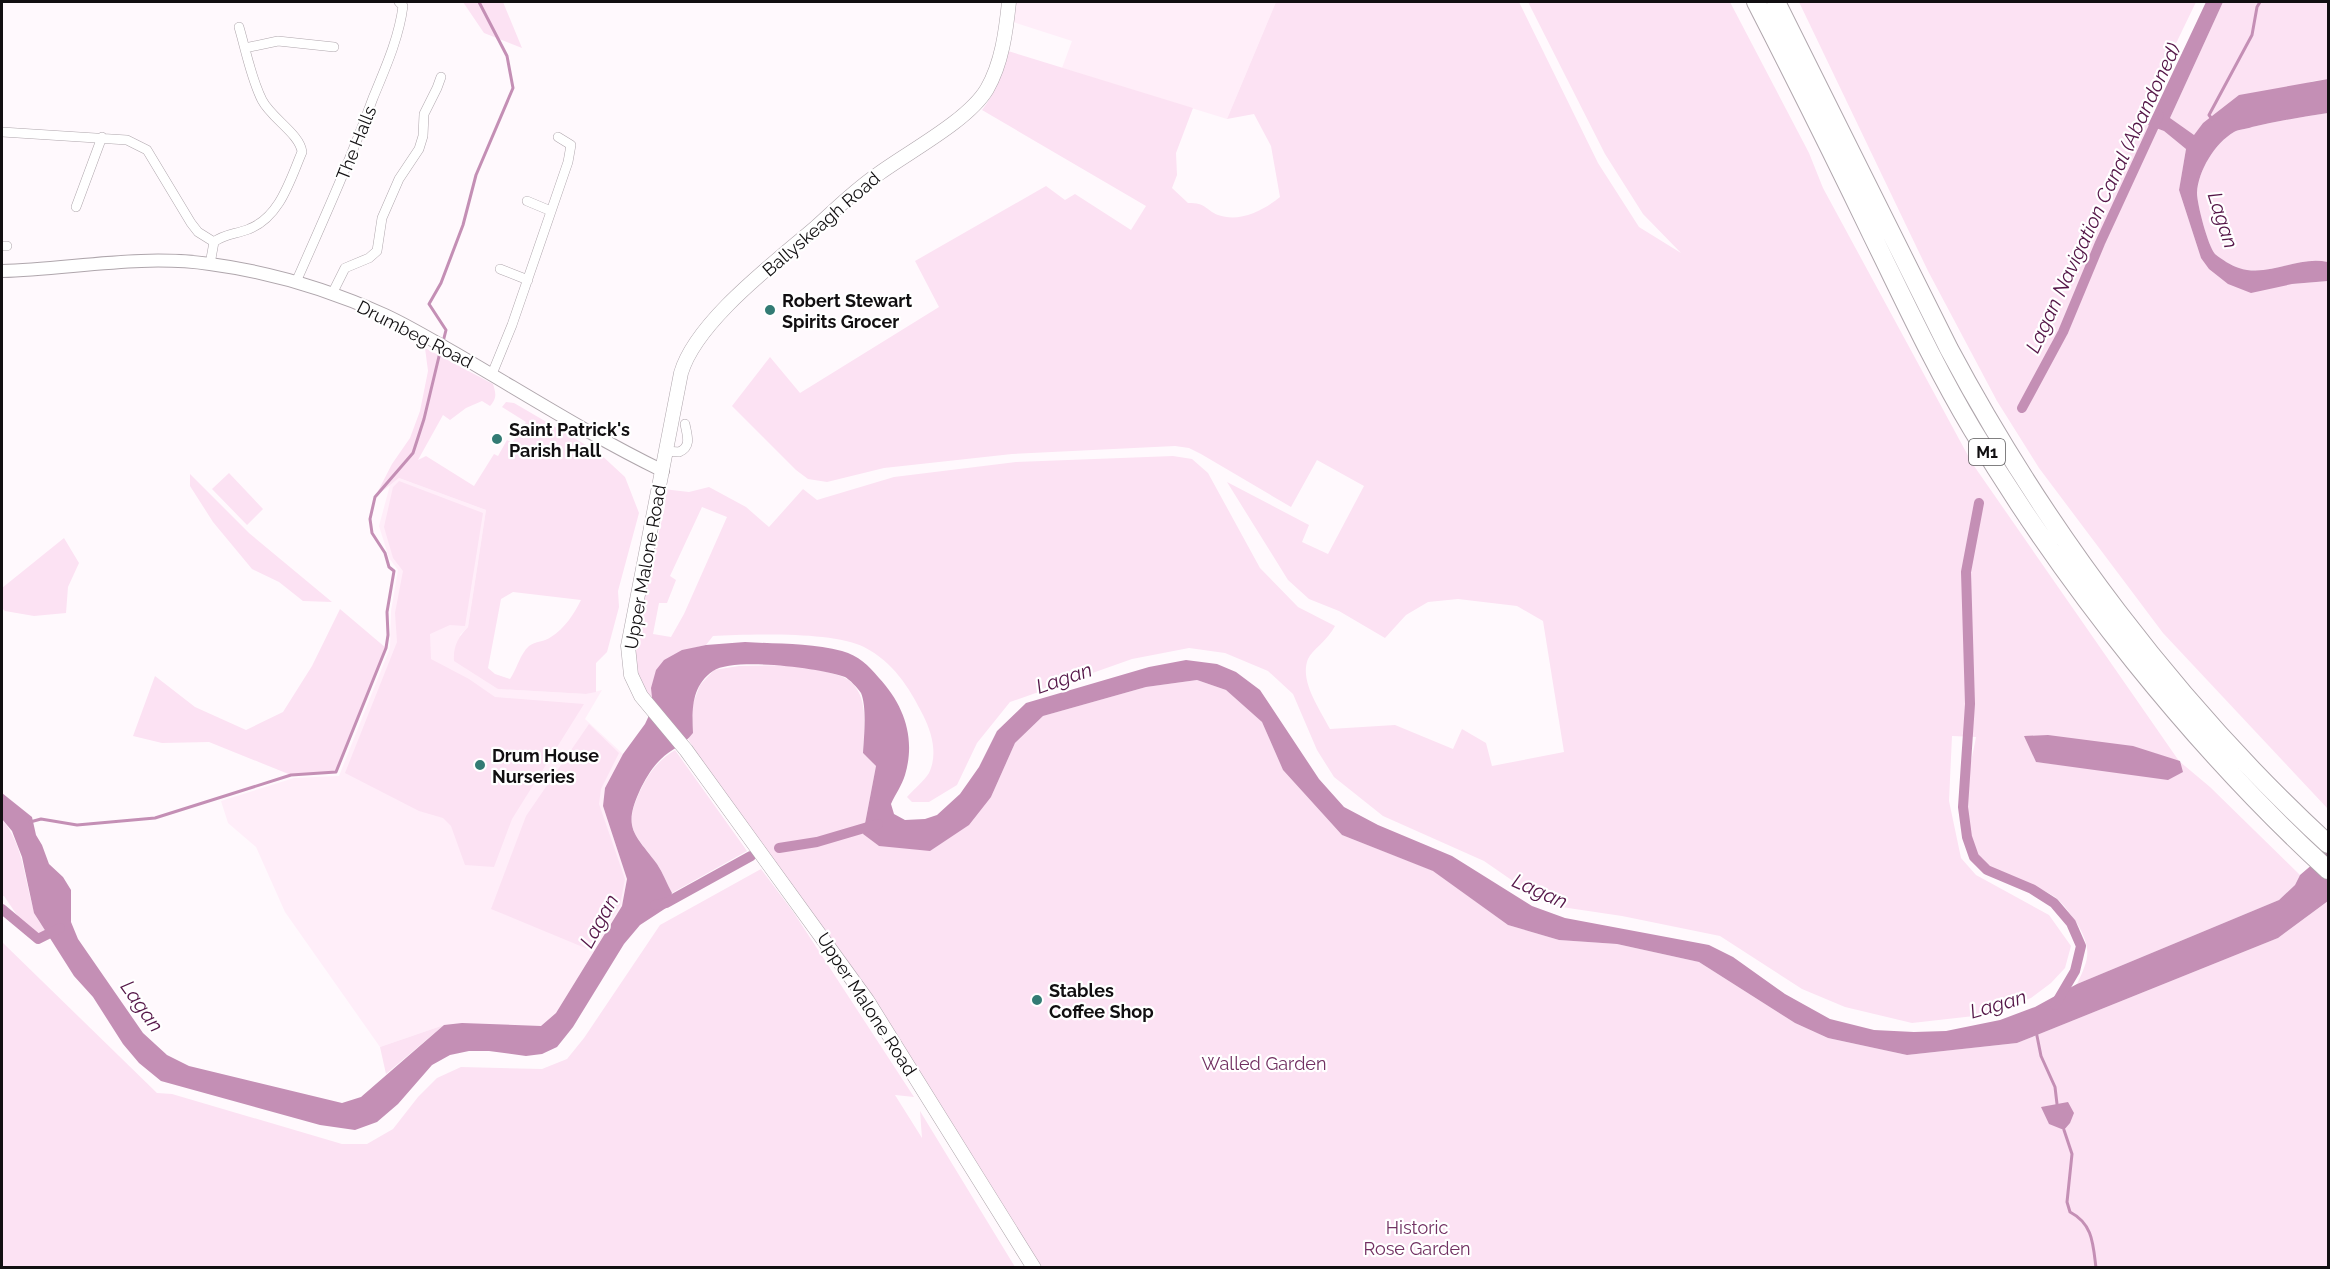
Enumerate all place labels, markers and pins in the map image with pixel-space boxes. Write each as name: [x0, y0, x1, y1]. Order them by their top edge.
place label: Robert Stewart Spirits Grocer: [782, 290, 912, 332]
marker: Robert Stewart Spirits Grocer: [763, 303, 777, 317]
place label: Saint Patrick's Parish Hall: [509, 419, 630, 461]
marker: Saint Patrick's Parish Hall: [490, 432, 504, 446]
place label: Drum House Nurseries: [492, 745, 599, 787]
marker: Drum House Nurseries: [473, 758, 487, 772]
place label: Stables Coffee Shop: [1049, 980, 1154, 1022]
marker: Stables Coffee Shop: [1030, 993, 1044, 1007]

